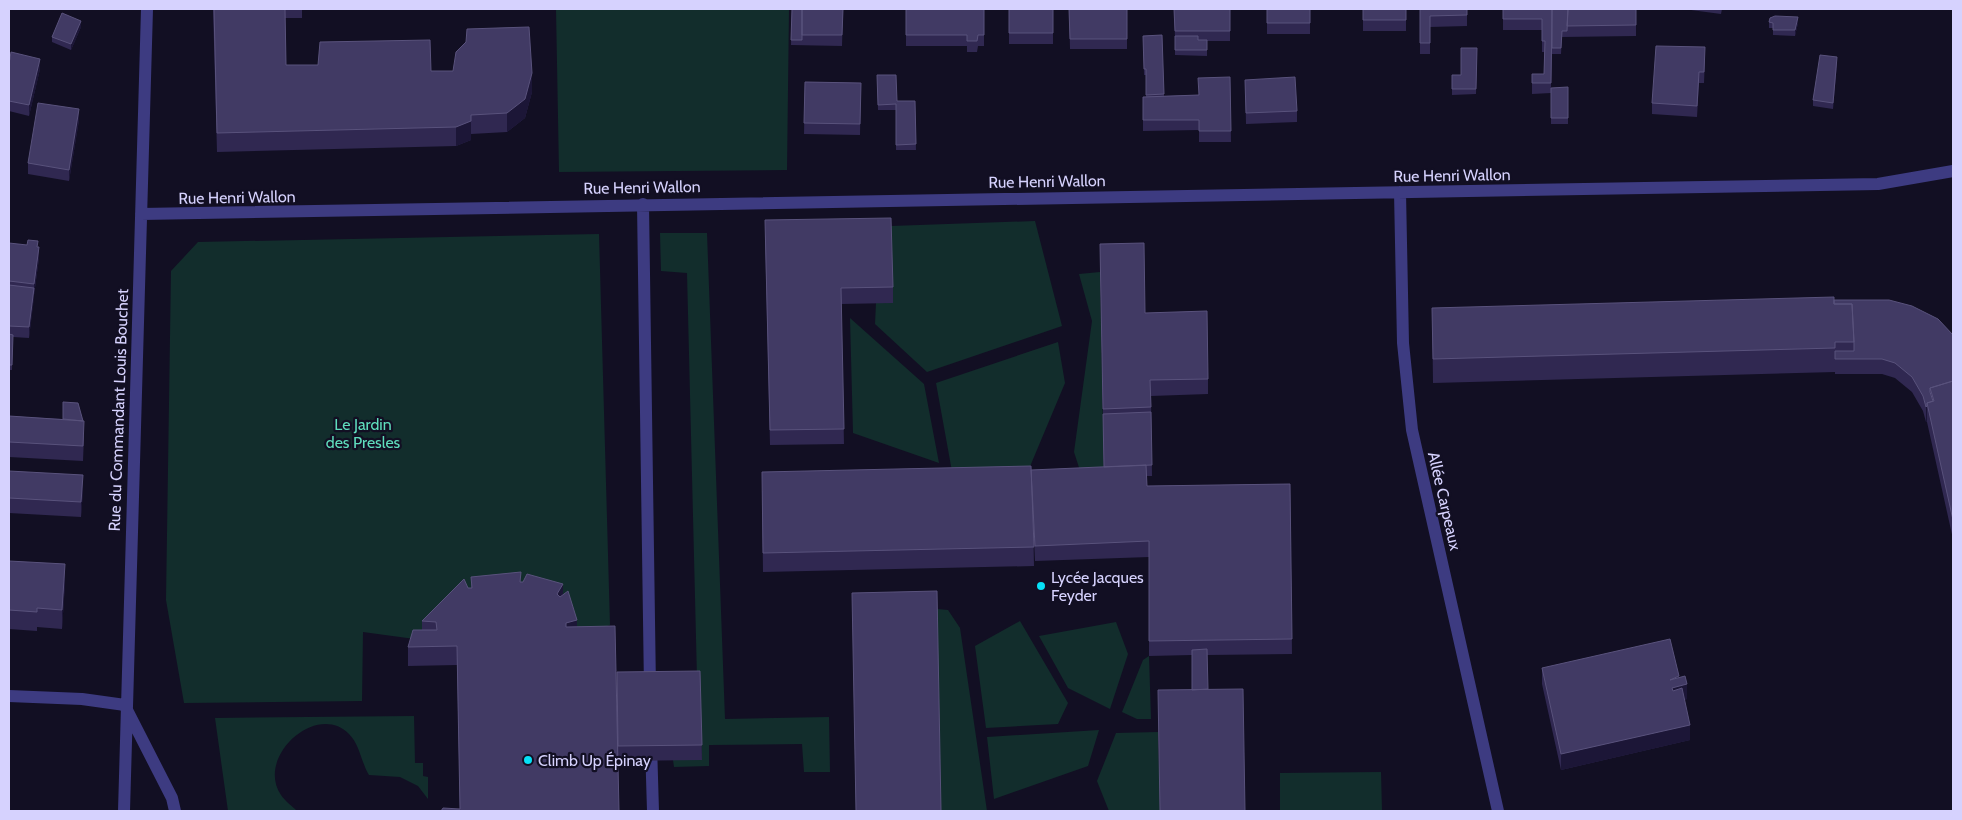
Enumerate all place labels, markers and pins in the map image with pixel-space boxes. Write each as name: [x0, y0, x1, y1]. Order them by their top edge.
place label: Lycée Jacques Feyder: [1051, 568, 1144, 605]
marker: Lycée Jacques Feyder: [1035, 580, 1047, 592]
place label: Climb Up Épinay: [538, 751, 651, 770]
marker: Climb Up Épinay: [522, 754, 534, 766]

